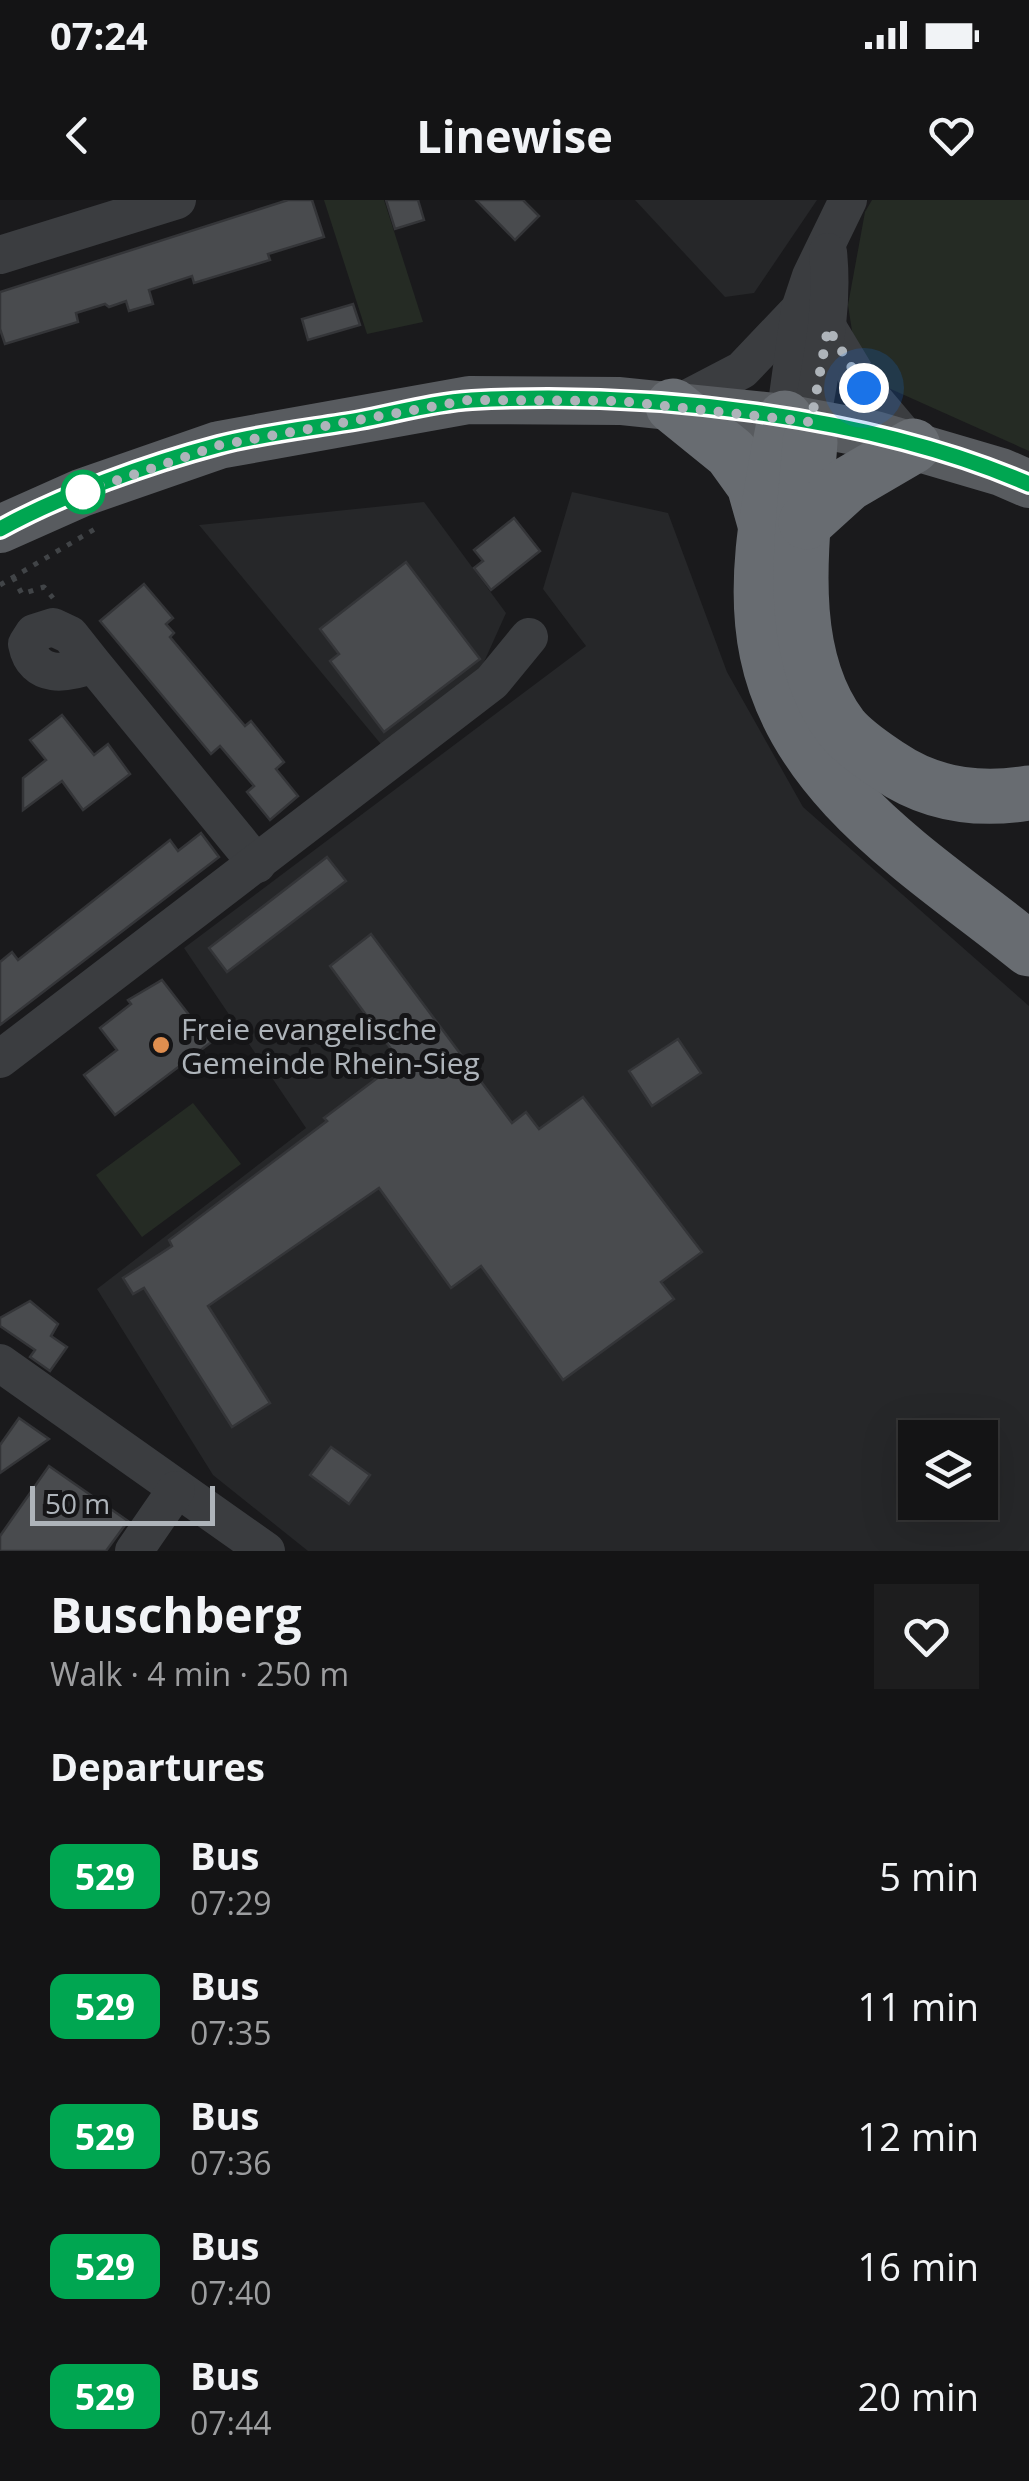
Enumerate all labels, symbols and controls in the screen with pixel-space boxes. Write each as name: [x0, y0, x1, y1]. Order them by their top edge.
text: 07:24: [50, 9, 148, 61]
text: Linewise: [416, 105, 613, 166]
icon: back: [50, 108, 105, 163]
icon: heart: [924, 108, 979, 163]
your location: [839, 363, 889, 413]
unlabelled marker: [62, 471, 104, 513]
place label: Freie evangelische Gemeinde Rhein-Sieg: [181, 1008, 480, 1083]
marker: Freie evangelische Gemeinde Rhein-Sieg: [150, 1034, 172, 1056]
map controls: [898, 1420, 998, 1520]
button: layers: [898, 1420, 998, 1520]
scale bar: [30, 1481, 215, 1526]
text: 50 m: [45, 1484, 110, 1522]
text: Buschberg: [50, 1582, 302, 1647]
button: heart: [874, 1584, 979, 1689]
text: Walk · 4 min · 250 m: [50, 1652, 349, 1695]
text: Departures: [50, 1740, 265, 1792]
text: Bus: [190, 1829, 259, 1881]
text: 5 min: [879, 1850, 979, 1902]
text: 529: [75, 1853, 135, 1900]
text: 07:29: [190, 1881, 272, 1924]
text: Bus: [190, 1959, 259, 2011]
text: 11 min: [858, 1980, 979, 2032]
text: 529: [75, 1983, 135, 2030]
text: 07:35: [190, 2011, 272, 2054]
text: Bus: [190, 2089, 259, 2141]
text: 12 min: [858, 2110, 979, 2162]
text: 529: [75, 2113, 135, 2160]
text: 07:36: [190, 2141, 272, 2184]
text: Bus: [190, 2219, 259, 2271]
text: 16 min: [858, 2240, 979, 2292]
text: 529: [75, 2243, 135, 2290]
text: 07:40: [190, 2271, 272, 2314]
text: Bus: [190, 2349, 259, 2401]
text: 20 min: [858, 2370, 979, 2422]
text: 529: [75, 2373, 135, 2420]
text: 07:44: [190, 2401, 272, 2444]

